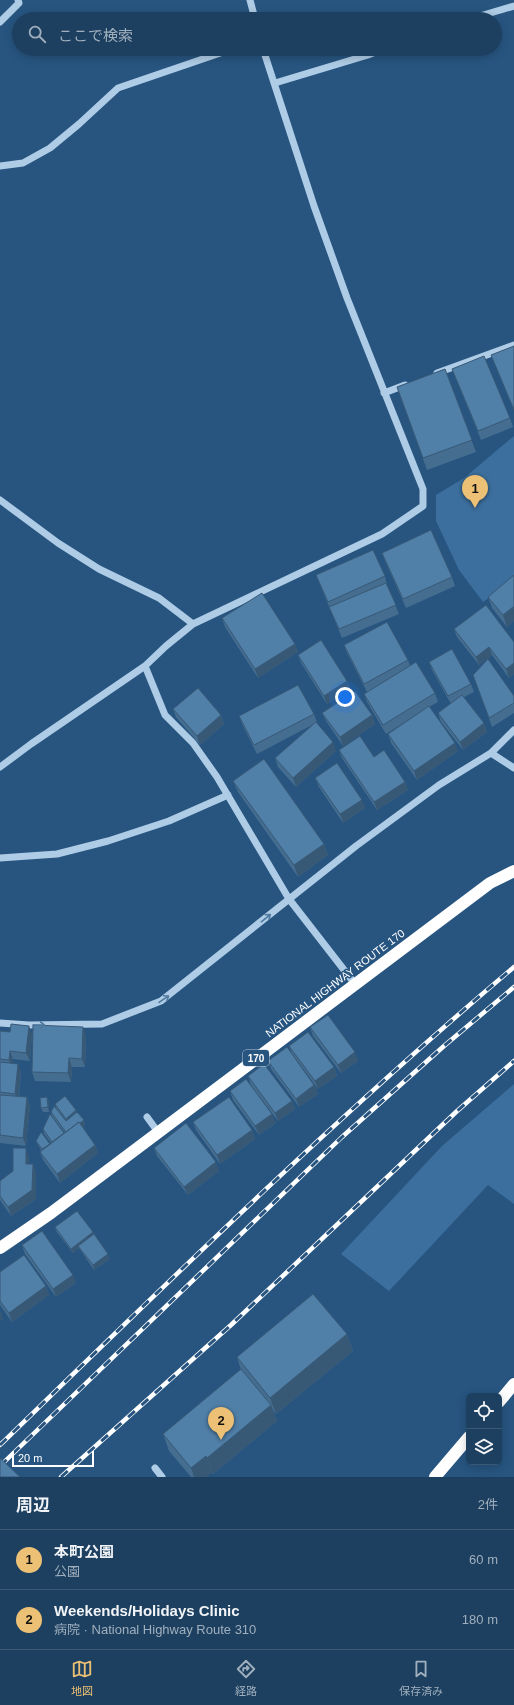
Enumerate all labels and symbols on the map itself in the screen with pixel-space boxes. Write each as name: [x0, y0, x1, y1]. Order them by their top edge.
pin: 1: [462, 475, 488, 508]
your location: [335, 687, 355, 707]
one-way arrow: [260, 914, 271, 922]
street label: NATIONAL HIGHWAY ROUTE 170: [263, 927, 407, 1039]
one-way arrow: [158, 995, 169, 1003]
one-way arrow: [32, 1021, 45, 1029]
road number: 170: [243, 1050, 269, 1066]
pin: 2: [208, 1407, 234, 1440]
scale bar: [12, 1449, 94, 1468]

